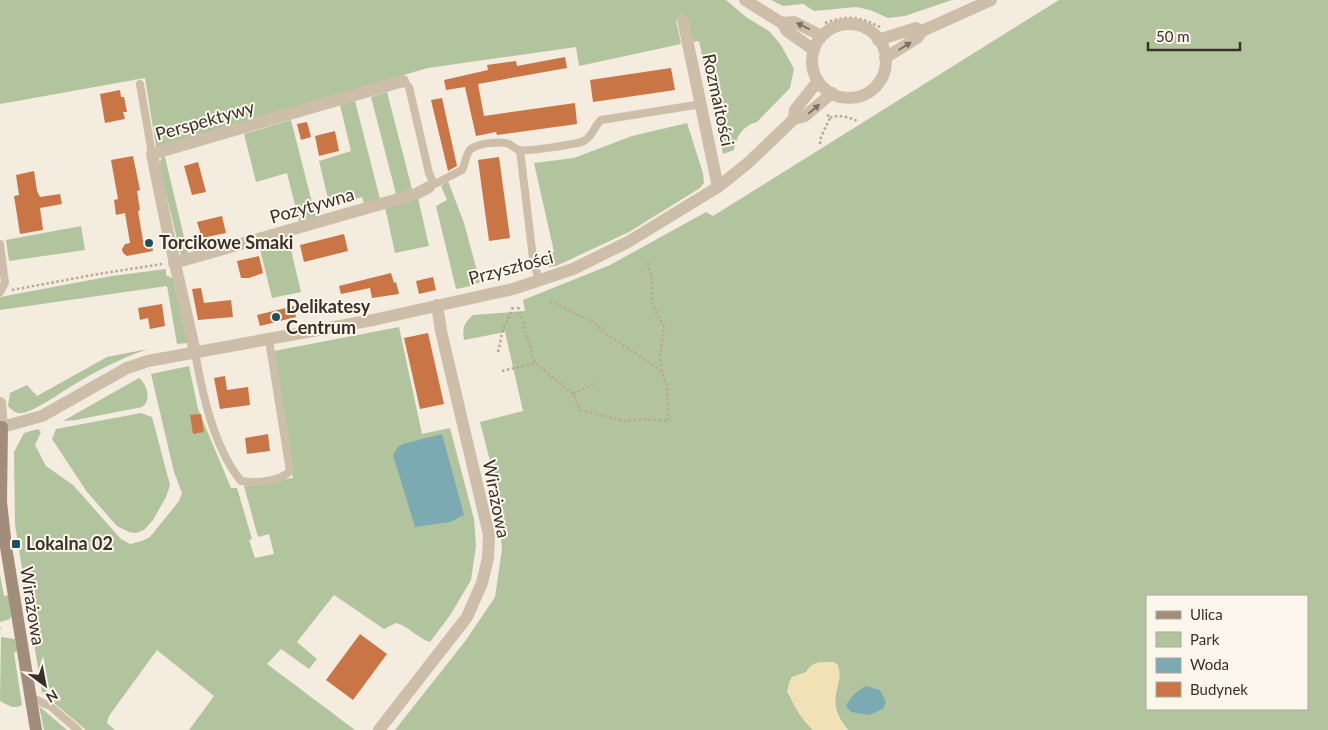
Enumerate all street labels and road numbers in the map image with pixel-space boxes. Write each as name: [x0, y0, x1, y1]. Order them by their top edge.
street label: Rozmaitości: [698, 51, 740, 148]
street label: Perspektywy: [153, 95, 257, 145]
street label: Pozytywna: [267, 183, 356, 228]
street label: Przyszłości: [466, 245, 556, 289]
street label: Wirażowa: [479, 458, 515, 540]
street label: Wirażowa: [16, 565, 50, 647]

